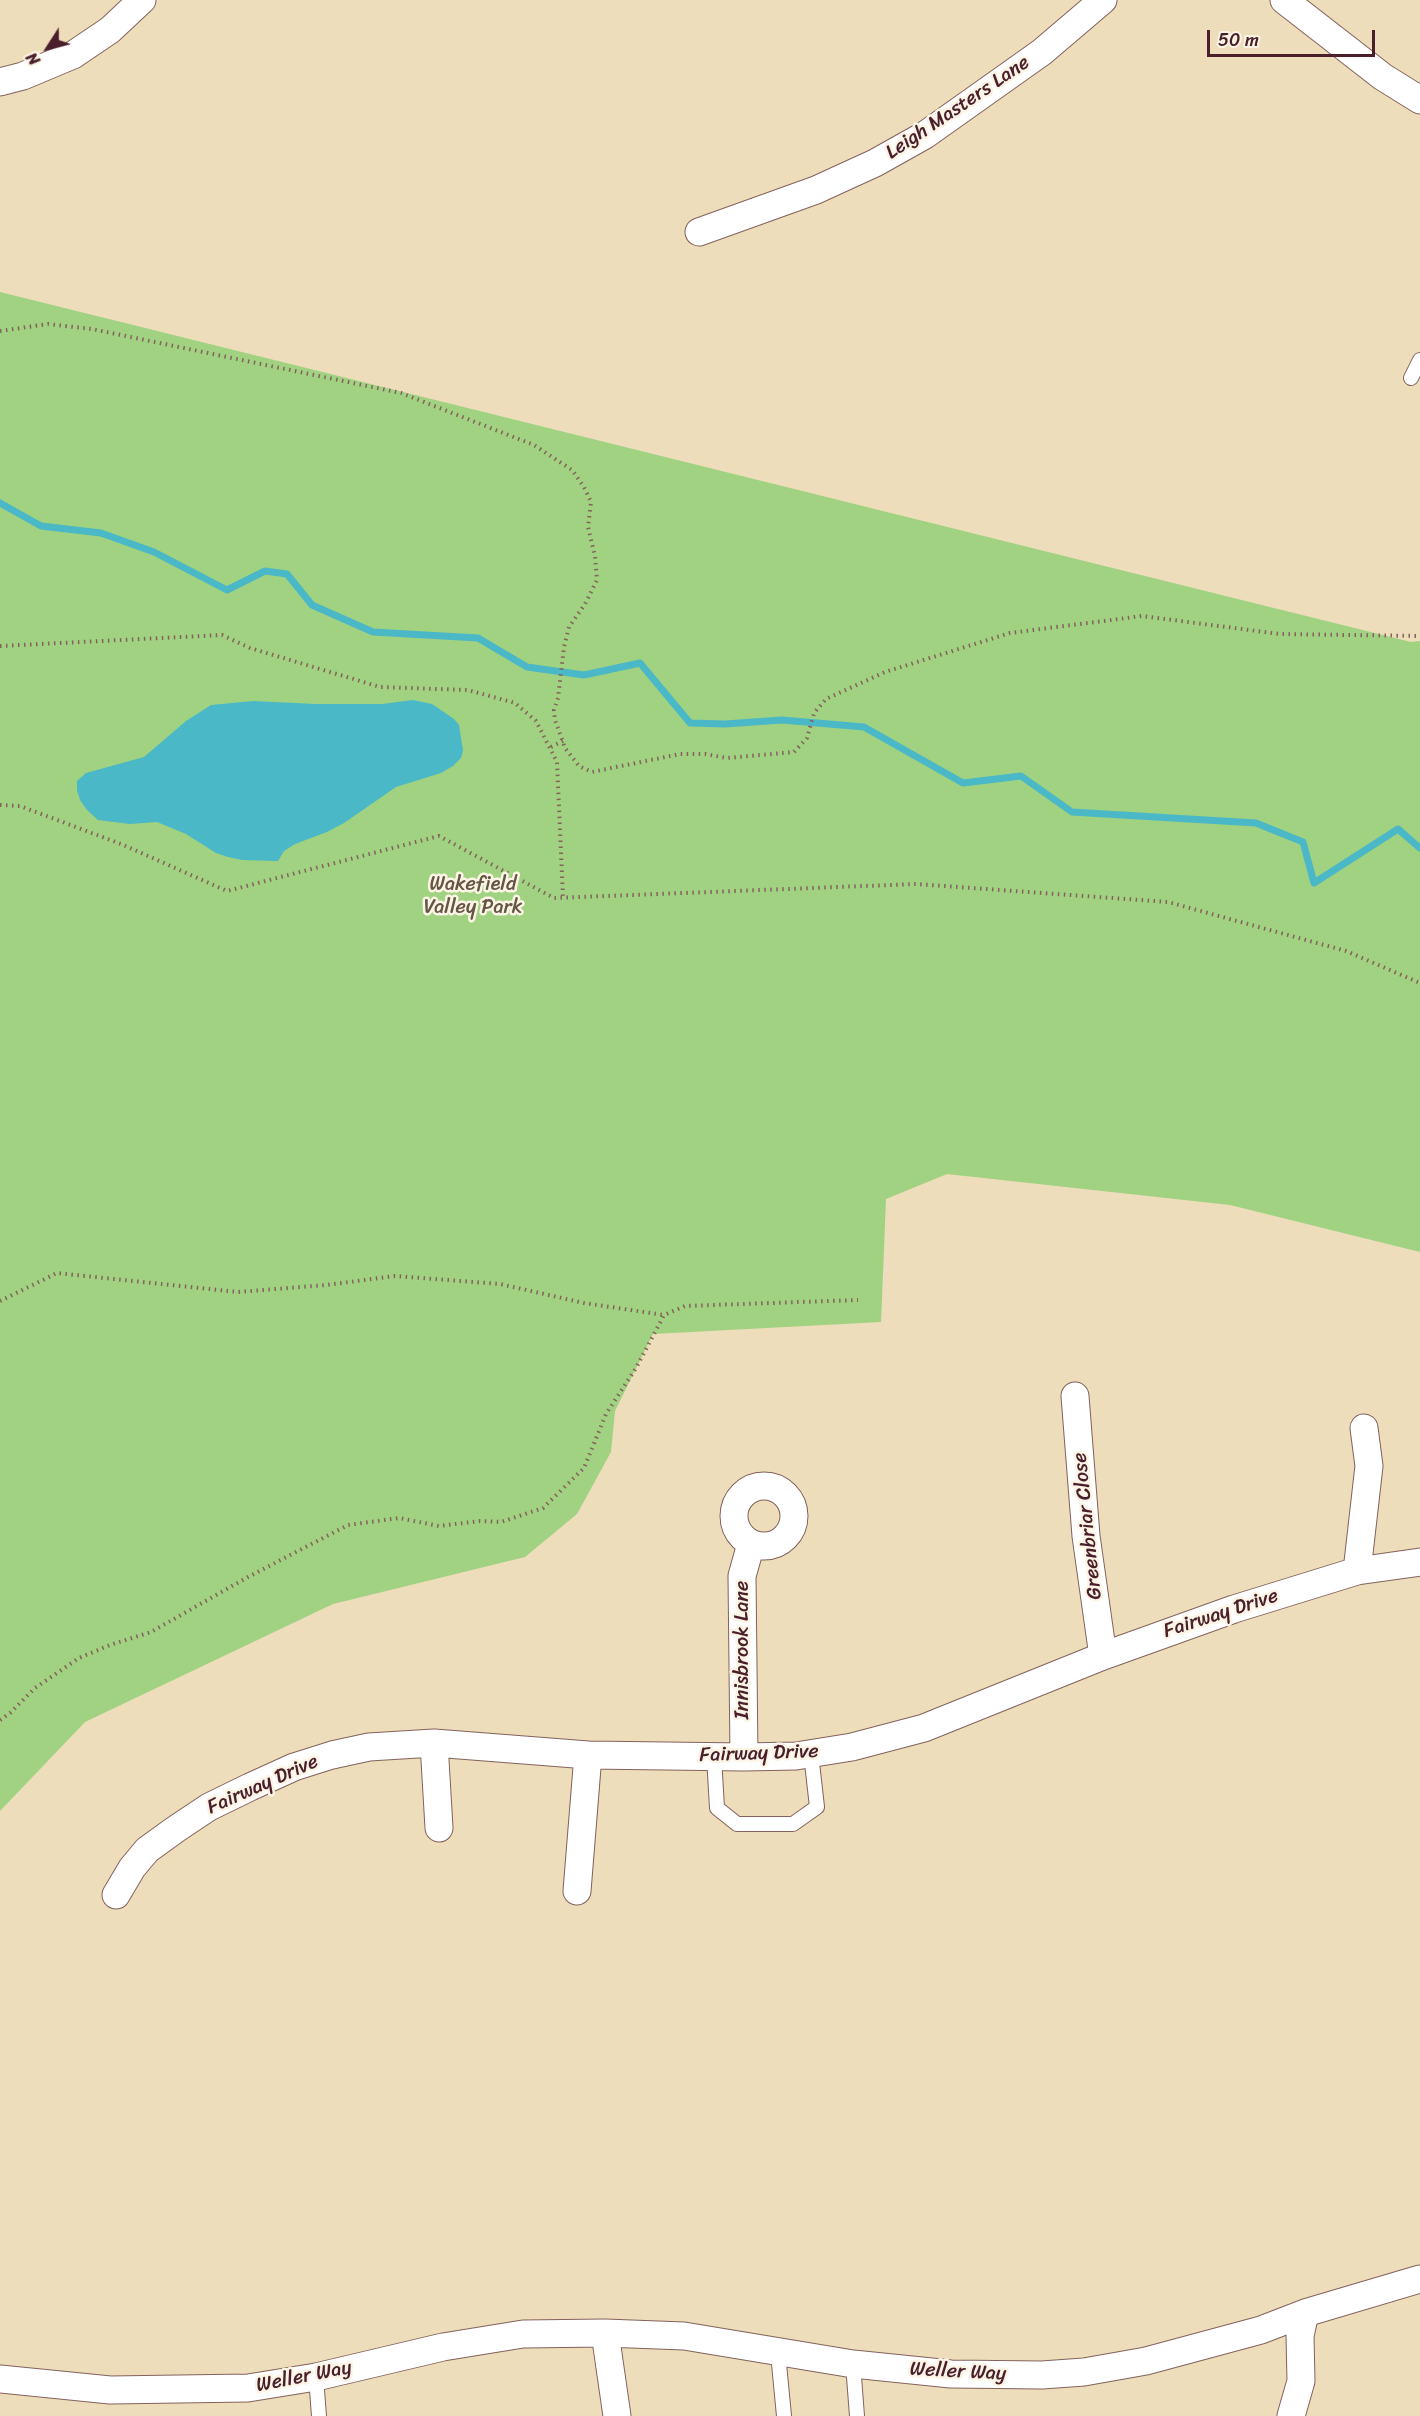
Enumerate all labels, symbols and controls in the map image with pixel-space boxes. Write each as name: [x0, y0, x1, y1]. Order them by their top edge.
north arrow: [18, 18, 78, 78]
scale bar: [1210, 18, 1378, 56]
text: 50 m: [1218, 24, 1259, 56]
text: N: [18, 46, 48, 72]
street label: Leigh Masters Lane: [882, 51, 1034, 165]
park label: Wakefield Valley Park: [424, 873, 522, 920]
street label: Greenbriar Close: [1068, 1451, 1108, 1601]
street label: Innisbrook Lane: [731, 1581, 755, 1719]
street label: Fairway Drive: [1161, 1584, 1281, 1644]
street label: Fairway Drive: [699, 1740, 819, 1768]
street label: Fairway Drive: [204, 1750, 322, 1820]
street label: Weller Way: [254, 2356, 354, 2398]
street label: Weller Way: [909, 2357, 1007, 2387]

